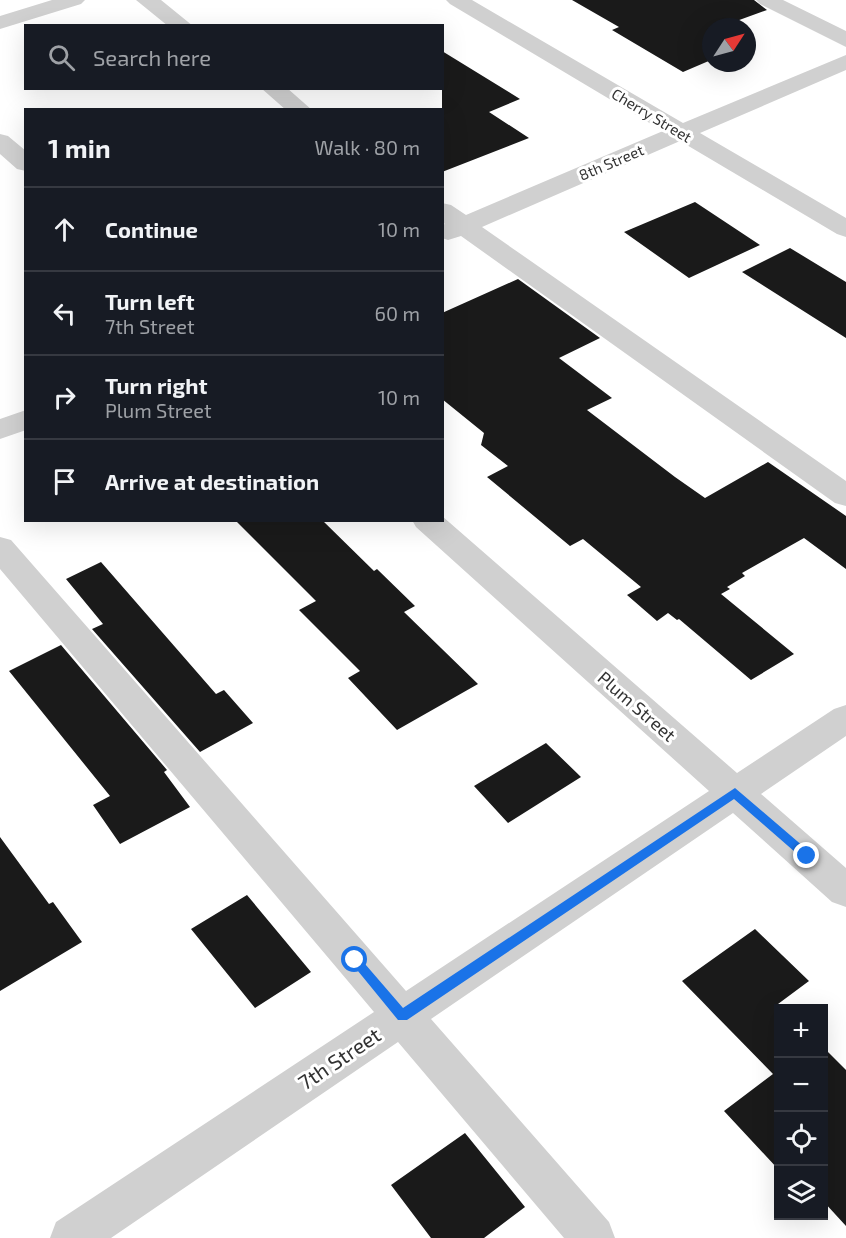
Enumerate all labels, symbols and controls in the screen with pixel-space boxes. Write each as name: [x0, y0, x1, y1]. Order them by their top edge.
north arrow: [702, 18, 756, 72]
search box: [24, 24, 444, 90]
icon: search: [45, 41, 78, 74]
text: Search here: [93, 44, 211, 70]
street label: Cherry Street: [609, 84, 695, 146]
text: 1 min: [48, 132, 111, 163]
text: Walk · 80 m: [315, 135, 420, 159]
street label: 8th Street: [576, 140, 646, 184]
icon: ahead: [48, 213, 81, 246]
text: Continue: [105, 216, 198, 242]
text: 10 m: [378, 217, 420, 241]
text: Turn left: [105, 288, 194, 314]
icon: left: [48, 297, 81, 330]
text: 60 m: [375, 301, 420, 325]
text: 7th Street: [105, 314, 195, 338]
text: Turn right: [105, 372, 207, 398]
icon: right: [48, 381, 81, 414]
text: 10 m: [378, 385, 420, 409]
text: Plum Street: [105, 398, 212, 422]
icon: arrive: [48, 465, 81, 498]
text: Arrive at destination: [105, 468, 319, 494]
street label: Plum Street: [594, 666, 681, 746]
route end: [793, 842, 819, 868]
route start: [341, 946, 367, 972]
map controls: [774, 1004, 828, 1220]
button: +: [774, 1004, 828, 1058]
street label: 7th Street: [293, 1021, 385, 1095]
button: −: [774, 1058, 828, 1112]
button: locate: [774, 1112, 828, 1166]
button: layers: [774, 1166, 828, 1220]

